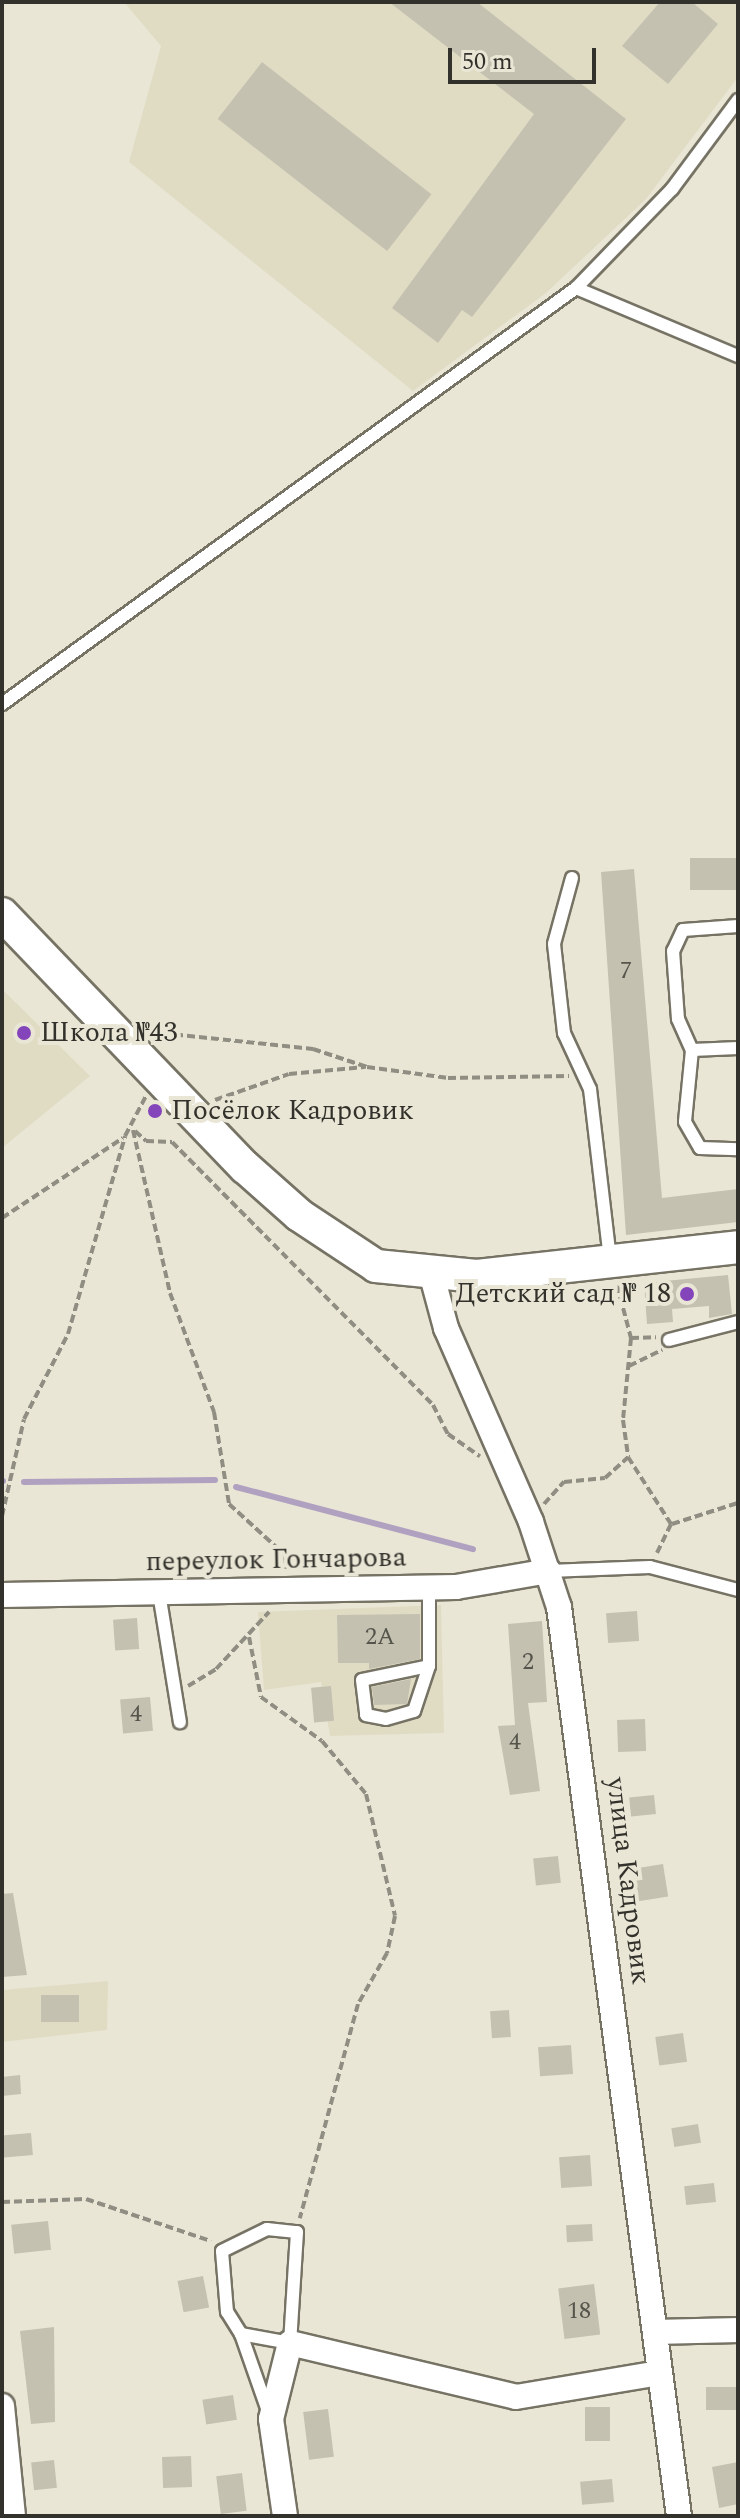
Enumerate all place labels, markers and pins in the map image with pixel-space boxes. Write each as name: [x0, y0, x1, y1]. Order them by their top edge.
place label: Школа №43: [40, 1016, 178, 1050]
marker: Школа №43: [15, 1024, 33, 1042]
place label: Посёлок Кадровик: [171, 1094, 414, 1128]
marker: Посёлок Кадровик: [146, 1102, 164, 1120]
place label: Детский сад № 18: [456, 1277, 671, 1311]
marker: Детский сад № 18: [678, 1285, 696, 1303]

